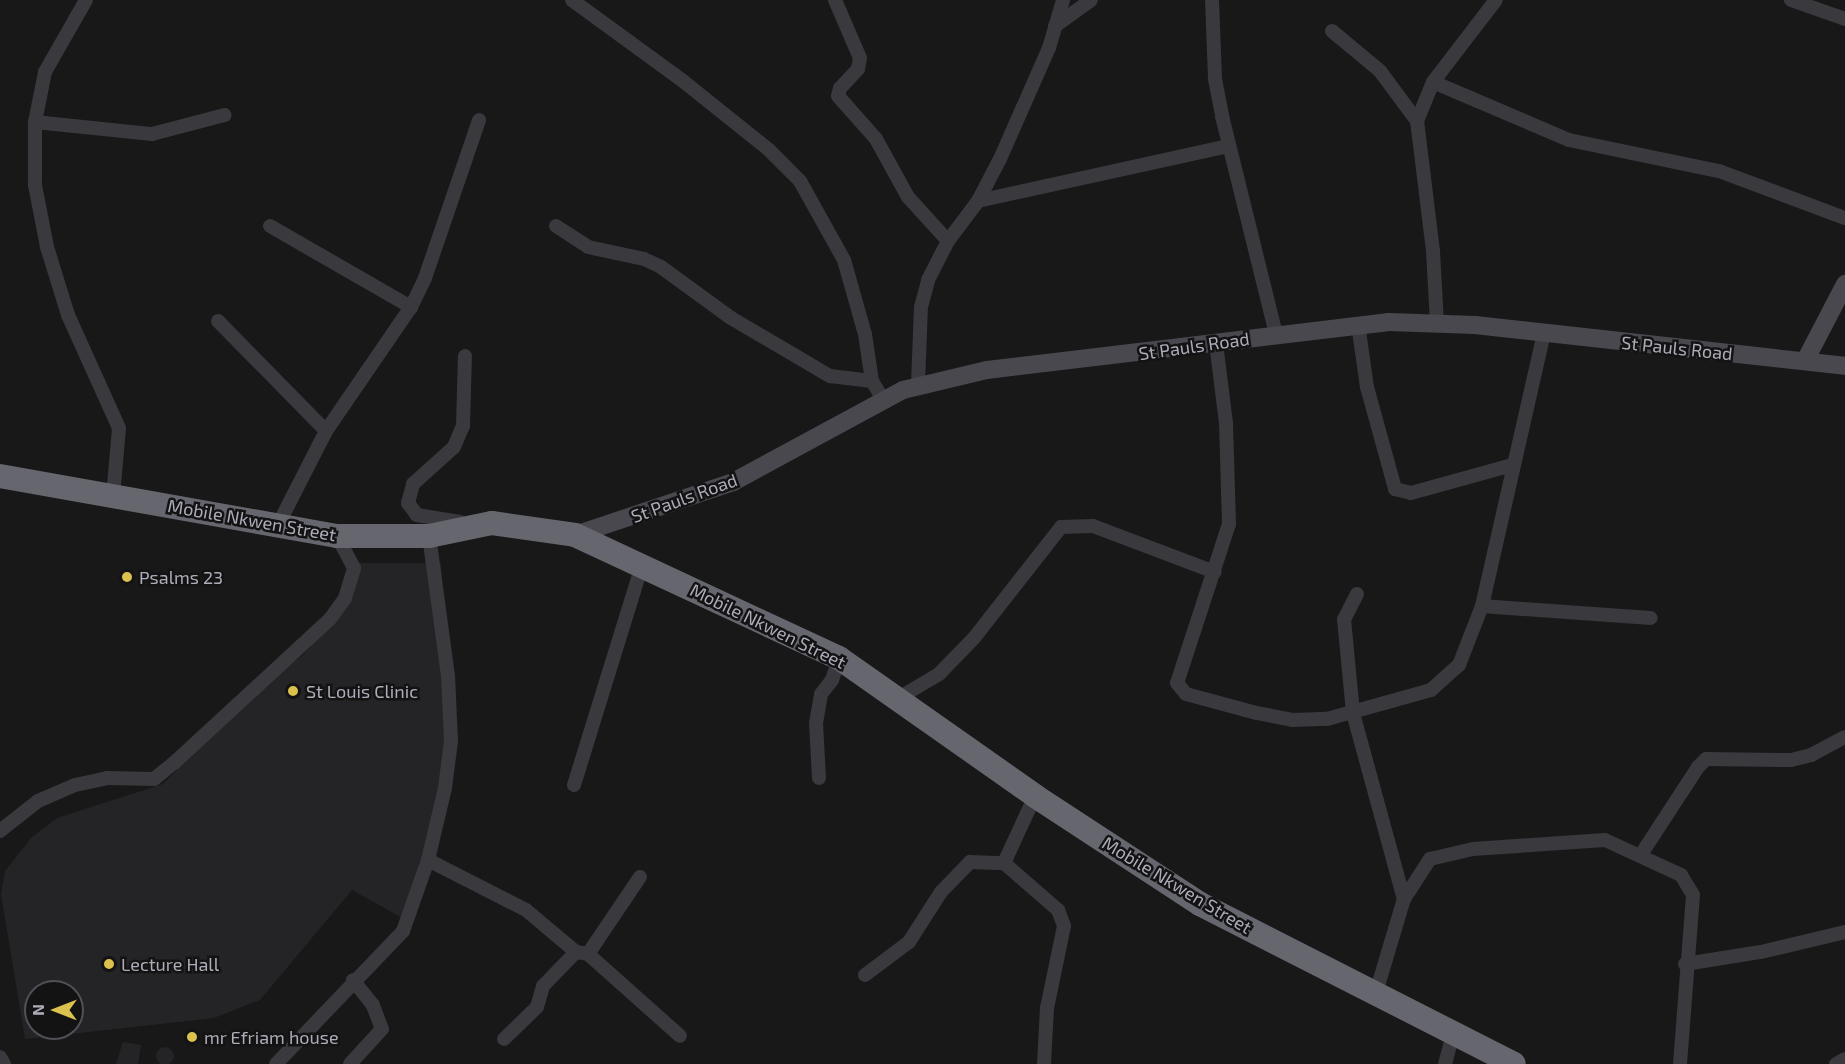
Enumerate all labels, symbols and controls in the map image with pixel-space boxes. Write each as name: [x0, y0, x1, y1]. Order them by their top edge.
street label: St Pauls Road: [1137, 328, 1251, 364]
street label: St Pauls Road: [1620, 331, 1734, 365]
street label: St Pauls Road: [628, 469, 740, 527]
street label: Mobile Nkwen Street: [166, 495, 338, 545]
place label: Psalms 23: [139, 566, 223, 588]
marker: Psalms 23: [120, 570, 134, 584]
street label: Mobile Nkwen Street: [687, 579, 849, 673]
place label: St Louis Clinic: [306, 680, 418, 702]
marker: St Louis Clinic: [284, 682, 302, 700]
street label: Mobile Nkwen Street: [1098, 832, 1256, 938]
place label: Lecture Hall: [121, 953, 219, 975]
marker: Lecture Hall: [102, 957, 116, 971]
north arrow: [24, 980, 84, 1040]
text: N: [28, 1004, 47, 1016]
place label: mr Efriam house: [204, 1026, 339, 1048]
marker: mr Efriam house: [185, 1030, 199, 1044]

